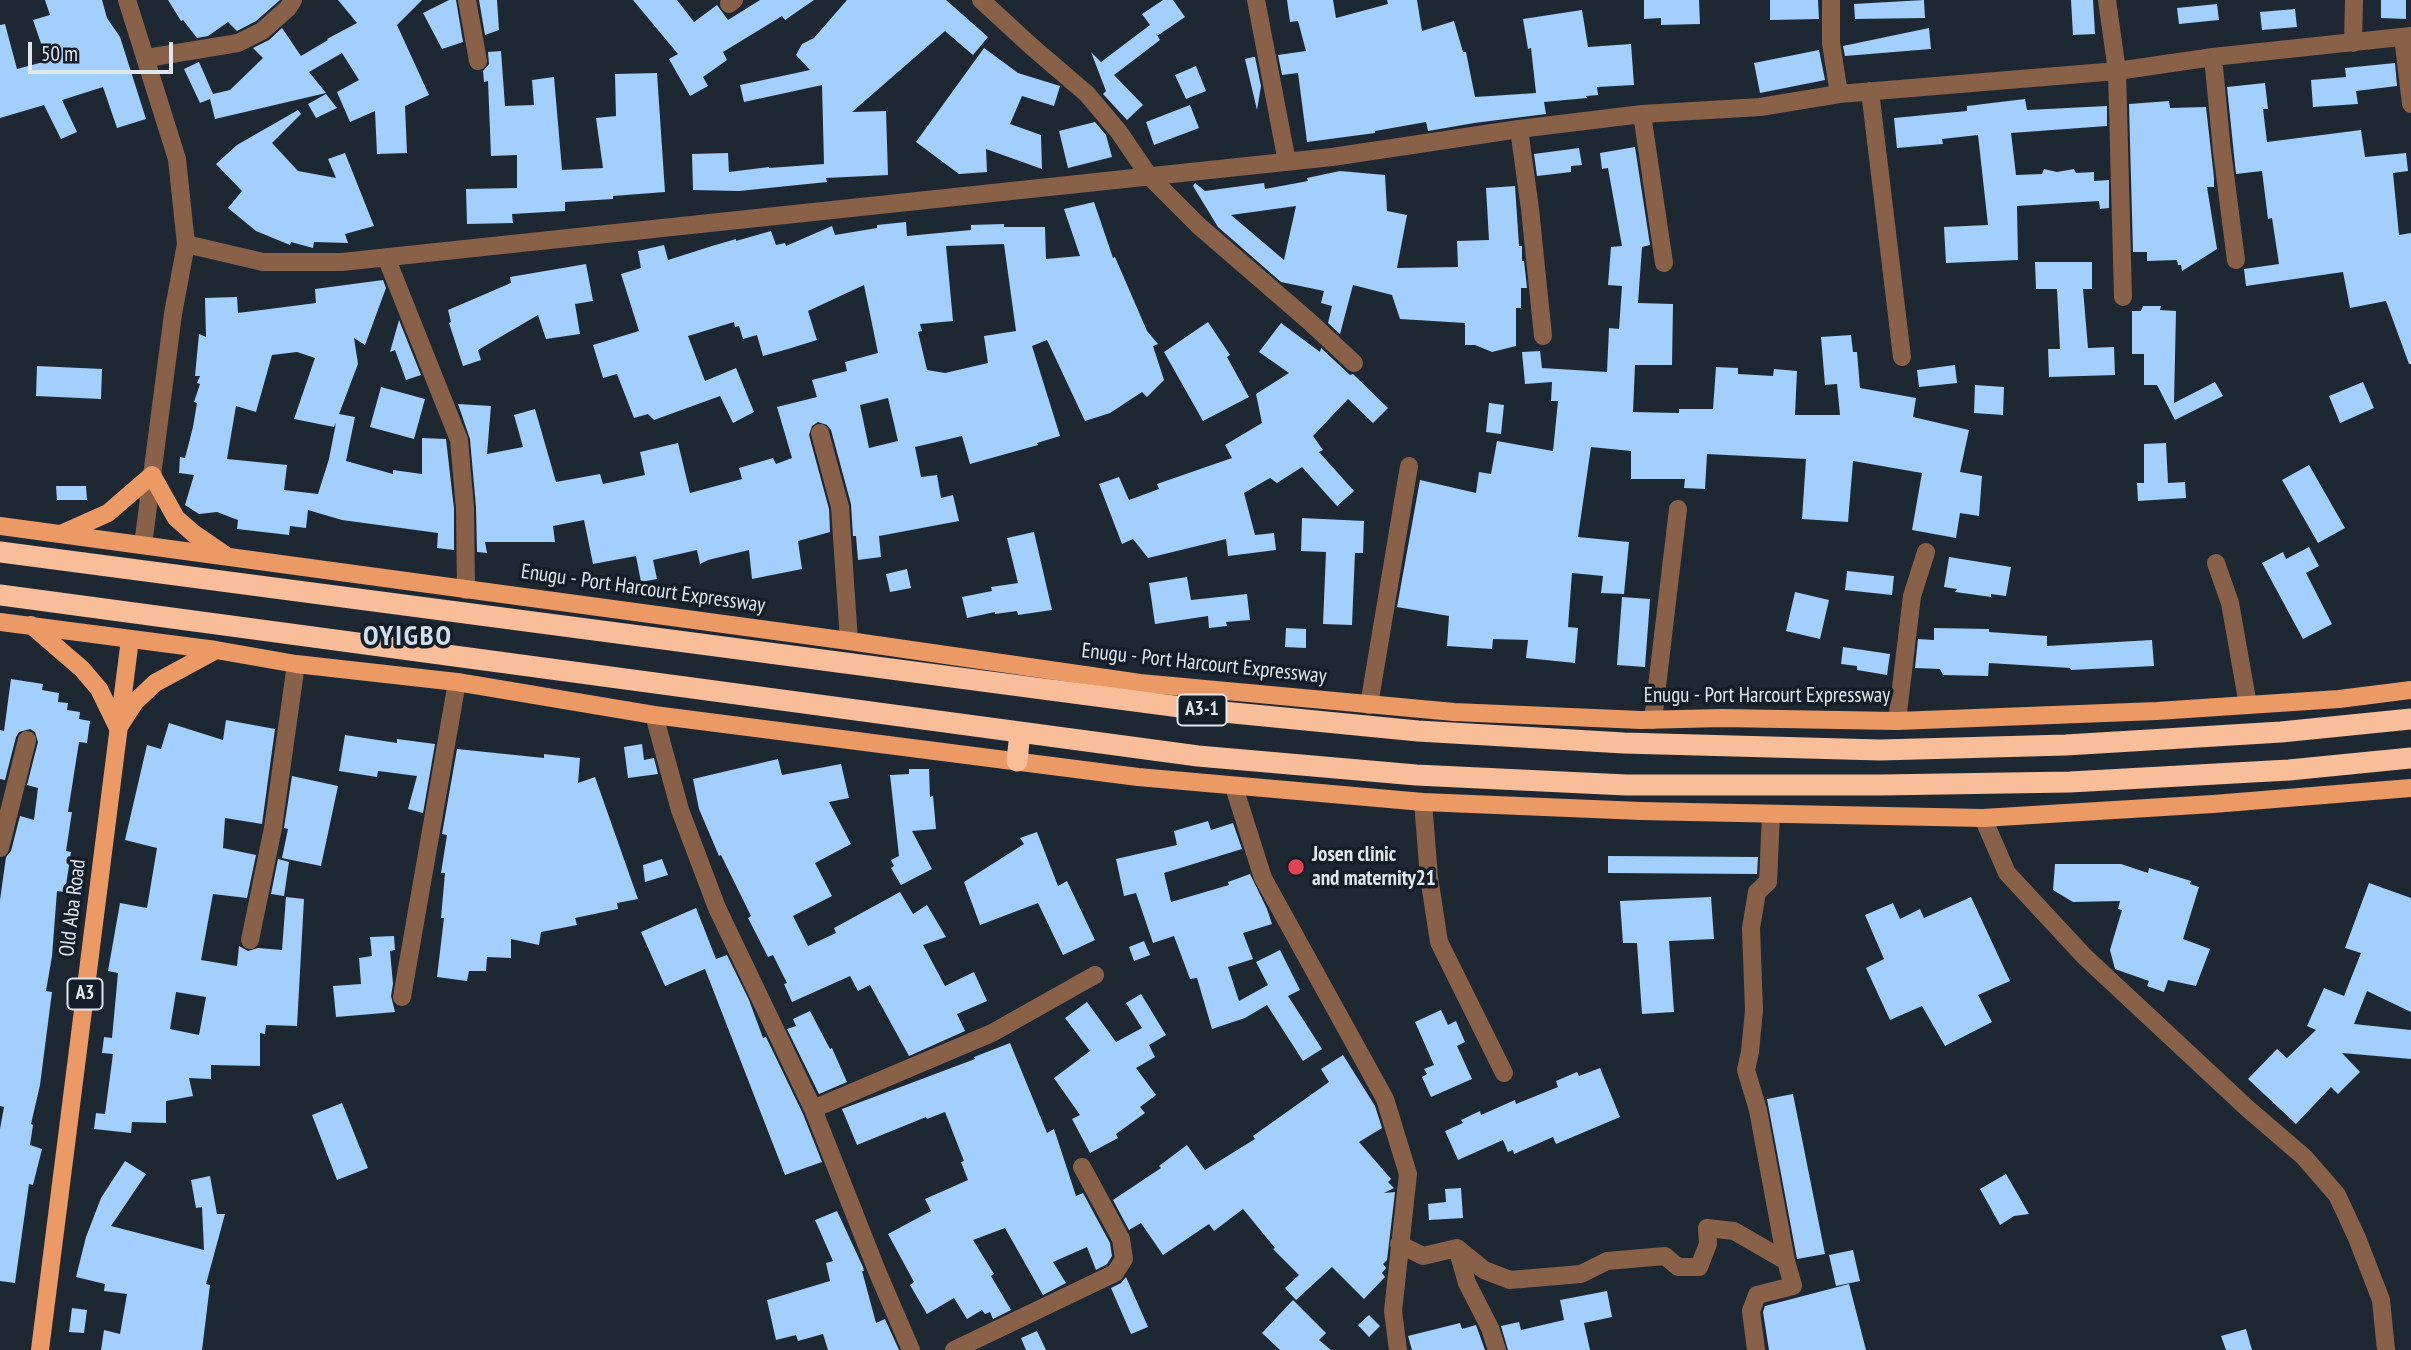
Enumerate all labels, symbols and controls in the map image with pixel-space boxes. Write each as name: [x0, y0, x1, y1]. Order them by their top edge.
scale bar: [32, 28, 177, 72]
text: 50 m: [41, 40, 78, 67]
street label: Enugu - Port Harcourt Expressway: [519, 559, 767, 619]
district label: OYIGBO: [364, 620, 452, 654]
street label: Enugu - Port Harcourt Expressway: [1080, 639, 1328, 689]
street label: Enugu - Port Harcourt Expressway: [1644, 683, 1890, 709]
road number: A3-1: [1178, 694, 1226, 726]
place label: Josen clinic and maternity21: [1312, 842, 1436, 892]
marker: Josen clinic and maternity21: [1286, 857, 1306, 877]
street label: Old Aba Road: [55, 858, 91, 958]
road number: A3: [68, 978, 102, 1010]

